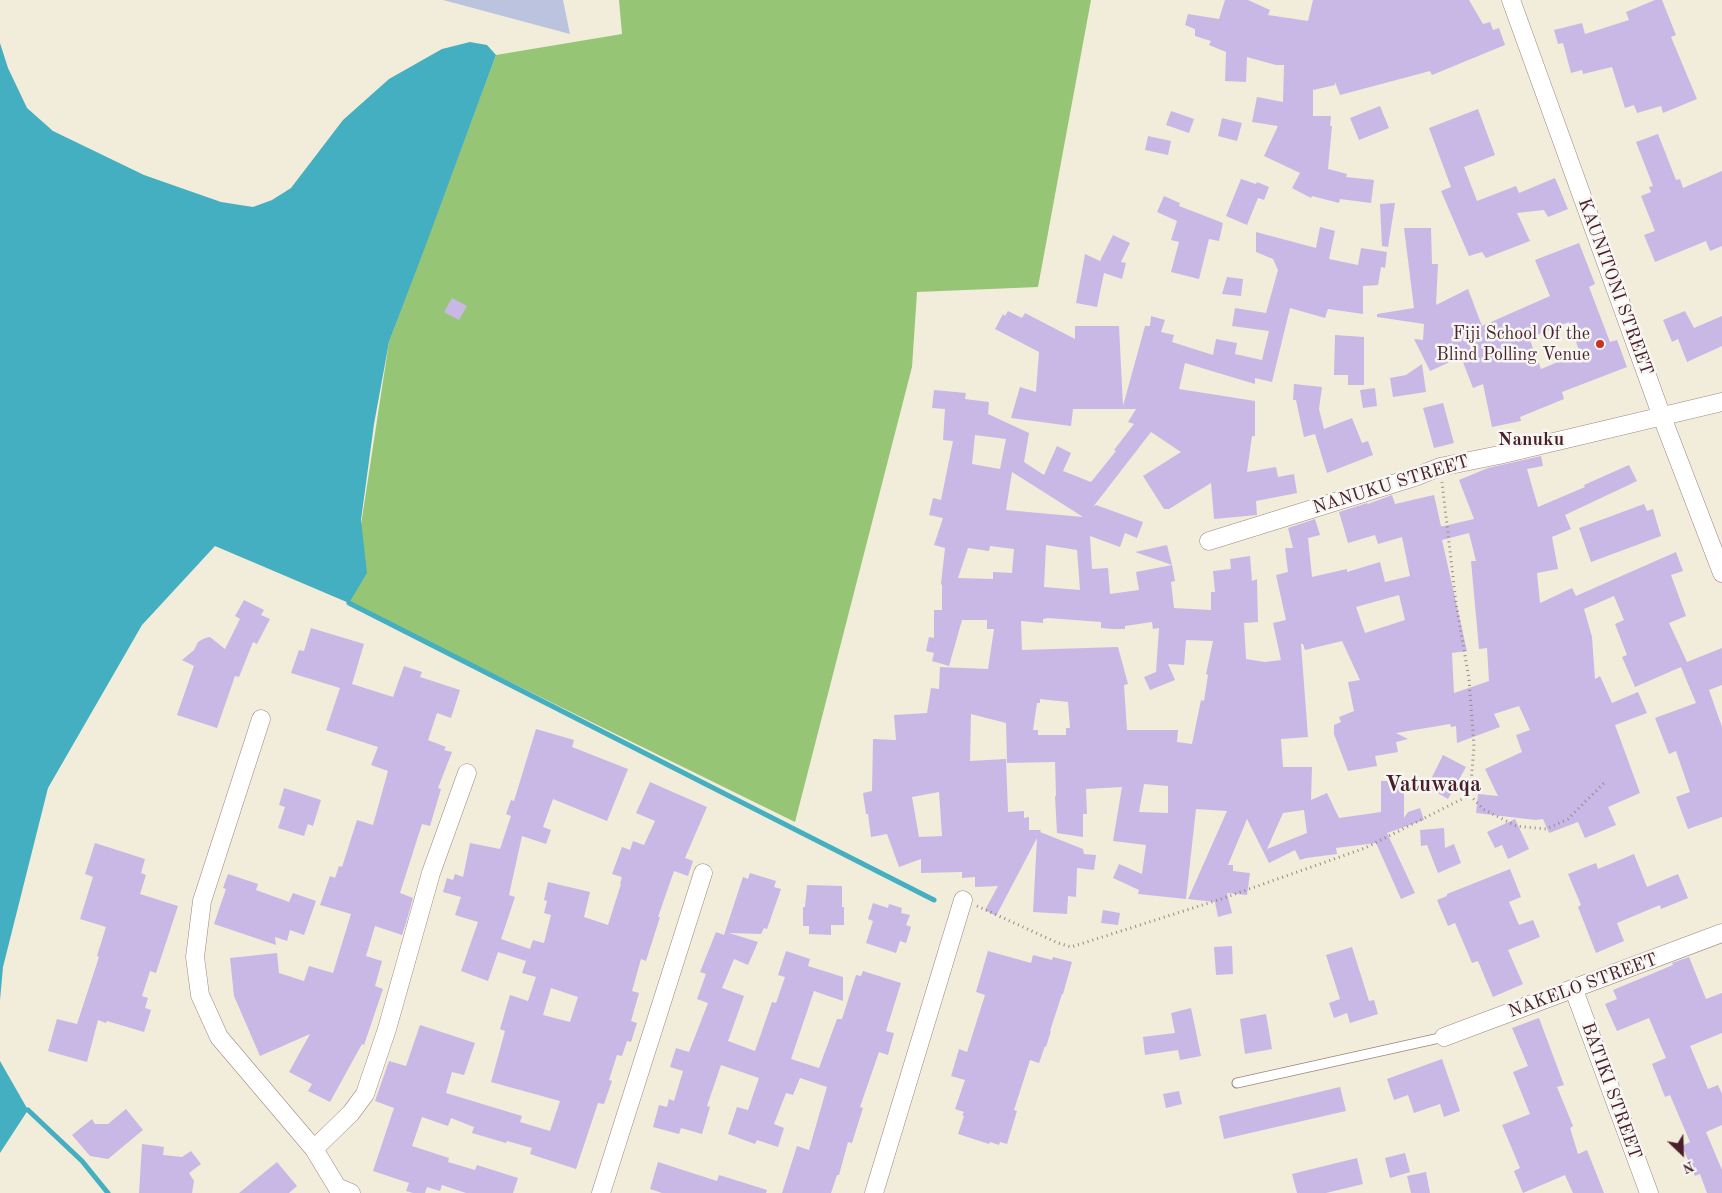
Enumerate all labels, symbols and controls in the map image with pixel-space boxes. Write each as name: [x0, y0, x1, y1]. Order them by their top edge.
street label: KAUNITONI STREET: [1573, 195, 1657, 379]
place label: Fiji School Of the Blind Polling Venue: [1436, 323, 1590, 366]
marker: Fiji School Of the Blind Polling Venue: [1594, 338, 1606, 350]
district label: Nanuku: [1498, 429, 1564, 451]
street label: NANUKU STREET: [1310, 451, 1472, 519]
district label: Vatuwaqa: [1385, 772, 1481, 798]
street label: NAKELO STREET: [1505, 949, 1661, 1023]
street label: BATIKI STREET: [1576, 1020, 1646, 1162]
north arrow: [1657, 1128, 1707, 1178]
text: N: [1680, 1158, 1696, 1175]

